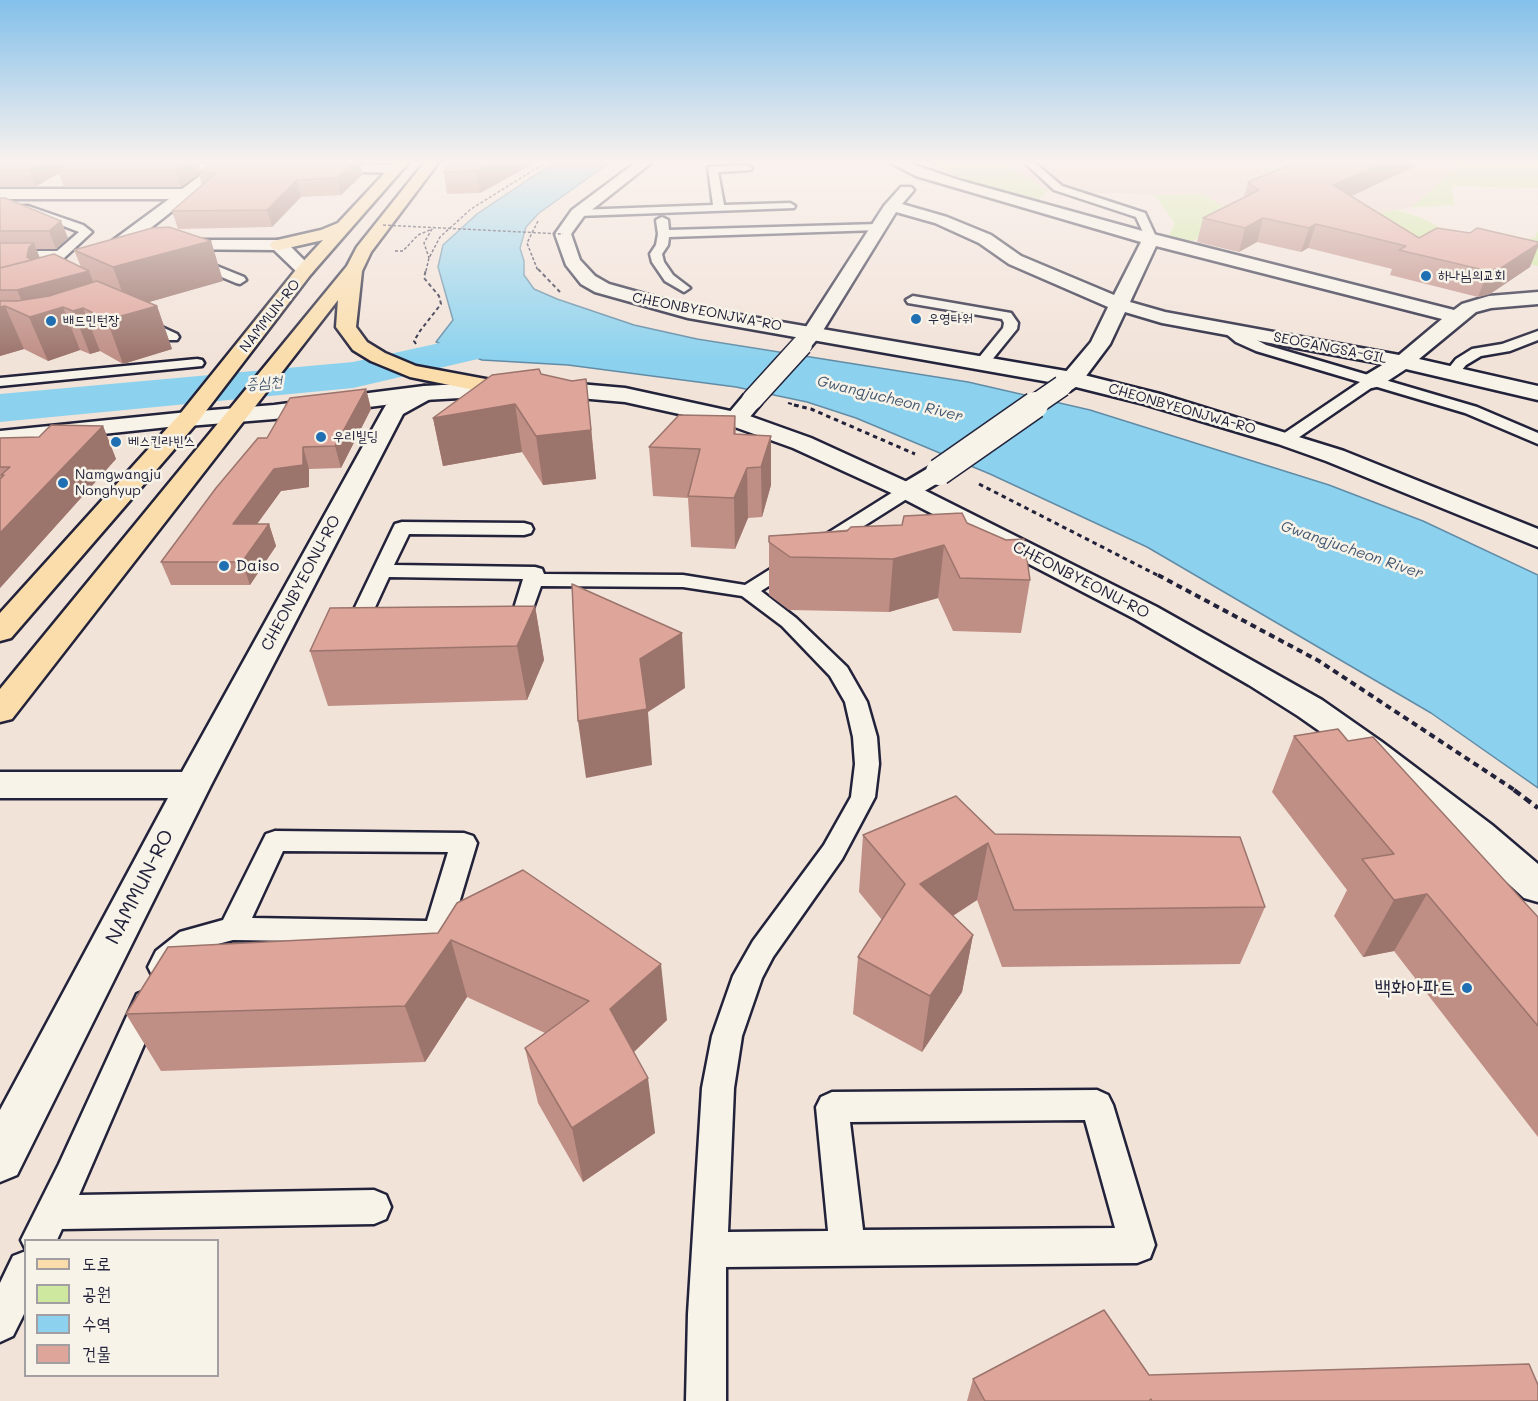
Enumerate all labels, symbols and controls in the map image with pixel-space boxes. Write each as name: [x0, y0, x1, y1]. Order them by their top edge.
place label: 하나님의교회: [1438, 268, 1506, 284]
marker: 하나님의교회: [1419, 269, 1433, 283]
street label: NAMMUN-RO: [236, 276, 304, 356]
street label: CHEONBYEONJWA-RO: [631, 289, 783, 335]
place label: 우영타워: [928, 311, 973, 327]
marker: 우영타워: [909, 312, 923, 326]
place label: 배드민턴장: [63, 313, 119, 329]
marker: 배드민턴장: [44, 314, 58, 328]
street label: SEOGANGSA-GIL: [1272, 329, 1388, 367]
water label: 증심천: [245, 372, 283, 394]
water label: Gwangjucheon River: [815, 372, 965, 426]
street label: CHEONBYEONJWA-RO: [1106, 380, 1258, 438]
place label: 우리빌딩: [333, 429, 378, 445]
marker: 우리빌딩: [314, 430, 328, 444]
place label: 베스킨라빈스: [128, 434, 196, 450]
marker: 베스킨라빈스: [109, 435, 123, 449]
place label: Namgwangju Nonghyup: [75, 467, 161, 500]
marker: Namgwangju Nonghyup: [56, 476, 70, 490]
street label: CHEONBYEONU-RO: [257, 512, 345, 654]
water label: Gwangjucheon River: [1278, 517, 1426, 583]
street label: CHEONBYEONU-RO: [1009, 537, 1153, 623]
place label: Daiso: [236, 556, 279, 576]
marker: Daiso: [217, 559, 231, 573]
street label: NAMMUN-RO: [101, 826, 179, 948]
place label: 백화아파트: [1375, 976, 1455, 1000]
marker: 백화아파트: [1460, 981, 1474, 995]
legend: [24, 1239, 219, 1377]
text: 도로: [82, 1251, 111, 1275]
text: 공원: [82, 1281, 111, 1305]
text: 수역: [82, 1311, 111, 1335]
text: 건물: [82, 1341, 111, 1365]

